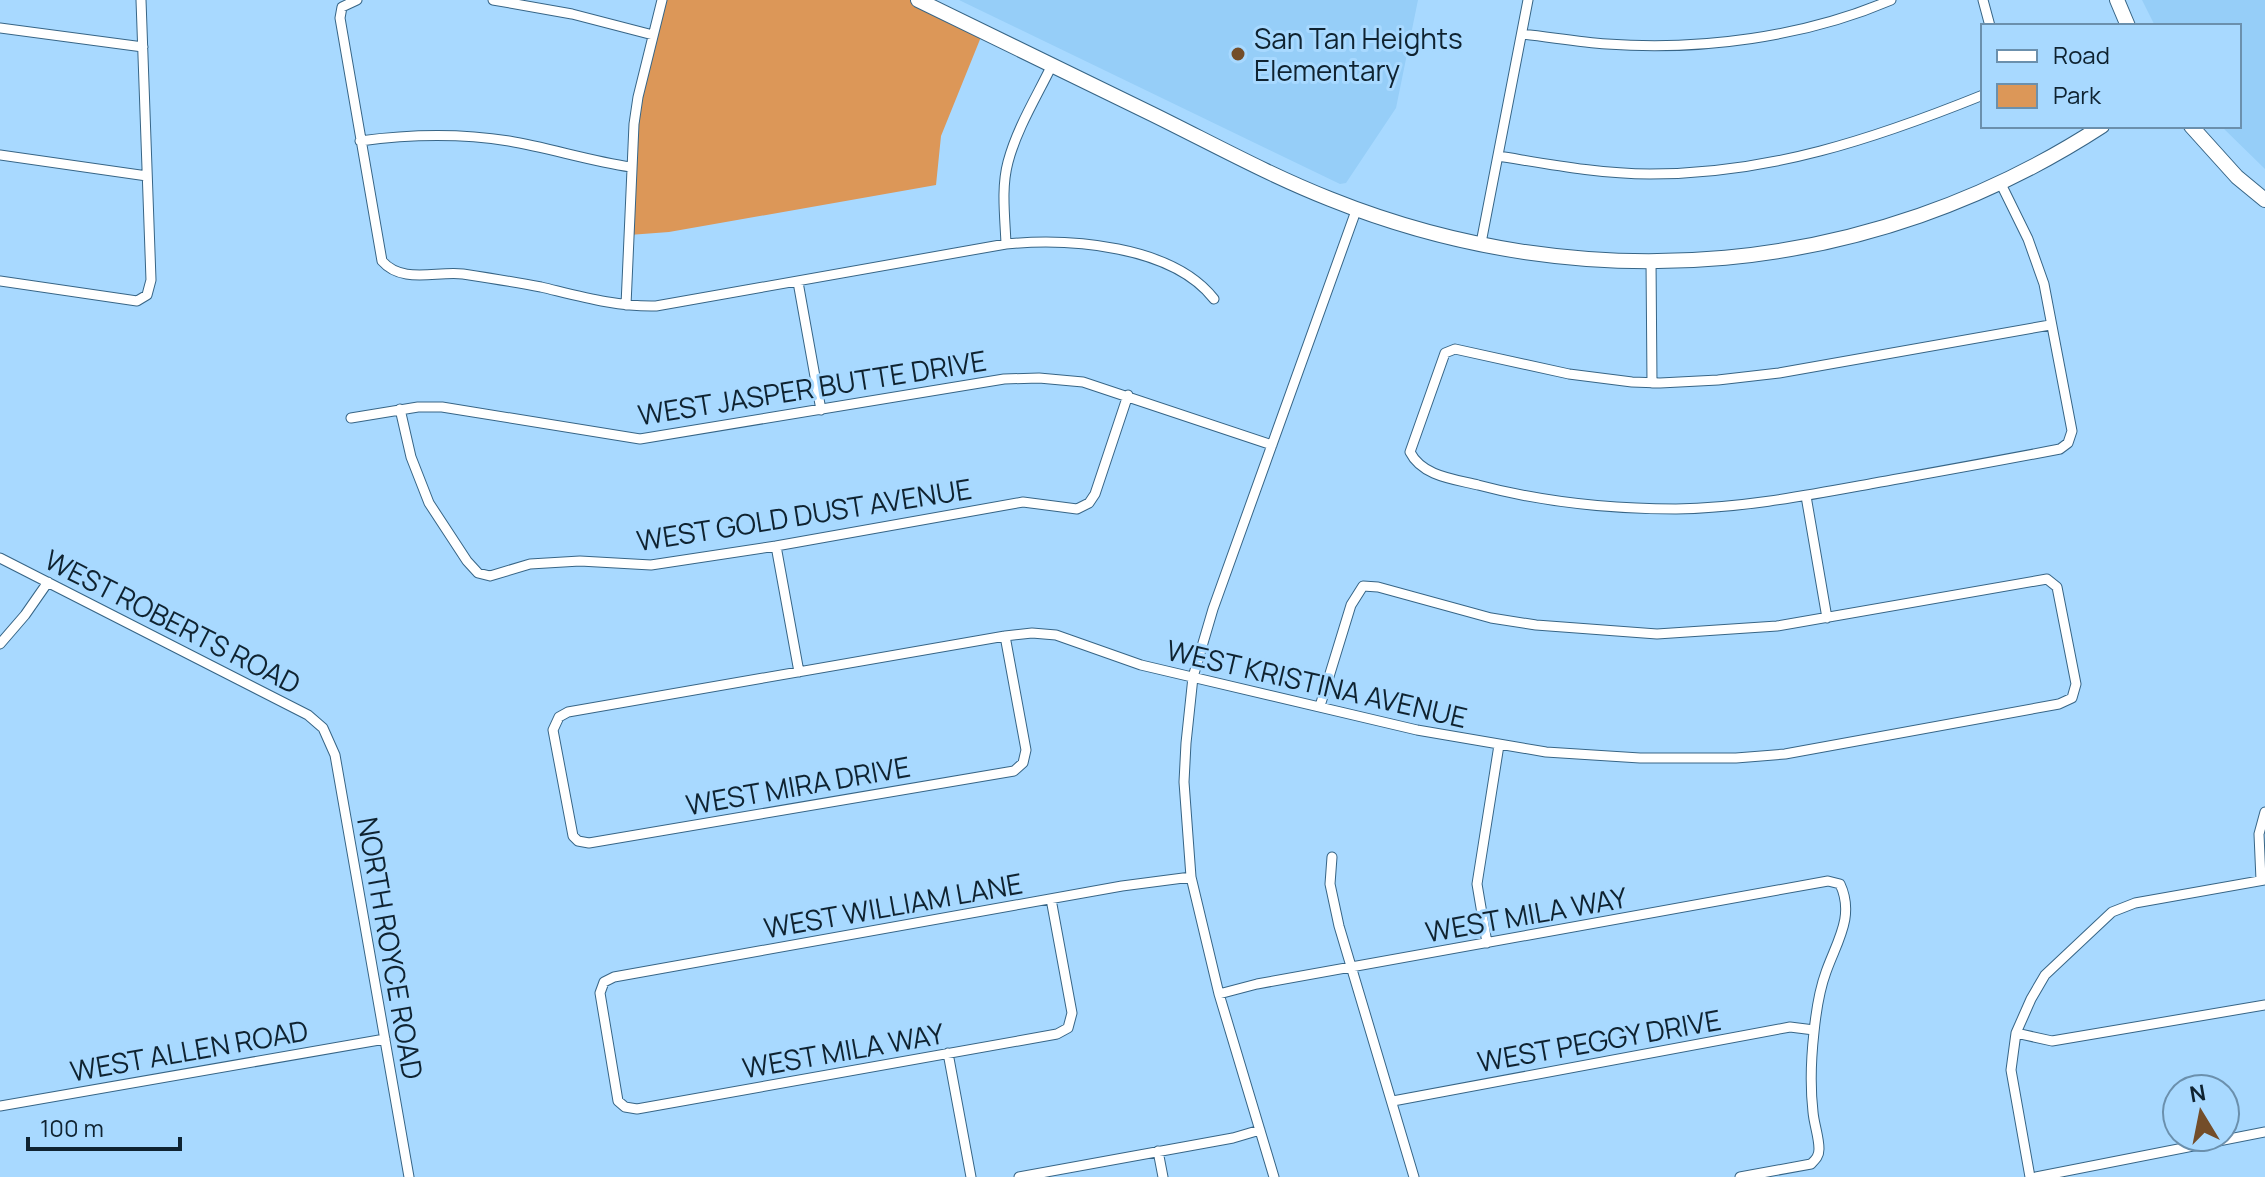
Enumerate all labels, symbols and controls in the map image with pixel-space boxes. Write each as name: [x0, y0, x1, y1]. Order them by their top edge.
place label: San Tan Heights Elementary: [1254, 19, 1463, 89]
legend: [1981, 24, 2241, 128]
text: Road: [2053, 38, 2110, 71]
marker: San Tan Heights Elementary: [1229, 45, 1247, 63]
text: Park: [2053, 78, 2102, 111]
street label: WEST JASPER BUTTE DRIVE: [635, 341, 989, 433]
street label: WEST GOLD DUST AVENUE: [634, 469, 974, 559]
street label: WEST ROBERTS ROAD: [39, 540, 307, 702]
street label: WEST KRISTINA AVENUE: [1163, 630, 1471, 736]
street label: WEST MIRA DRIVE: [683, 747, 913, 823]
street label: NORTH ROYCE ROAD: [349, 814, 433, 1082]
street label: WEST WILLIAM LANE: [761, 864, 1025, 946]
street label: WEST MILA WAY: [1422, 878, 1630, 950]
street label: WEST PEGGY DRIVE: [1474, 1000, 1724, 1080]
street label: WEST ALLEN ROAD: [67, 1010, 311, 1090]
street label: WEST MILA WAY: [739, 1014, 947, 1086]
north arrow: [2161, 1073, 2241, 1153]
text: N: [2187, 1077, 2208, 1109]
scale bar: [28, 1101, 180, 1151]
text: 100 m: [40, 1111, 104, 1144]

